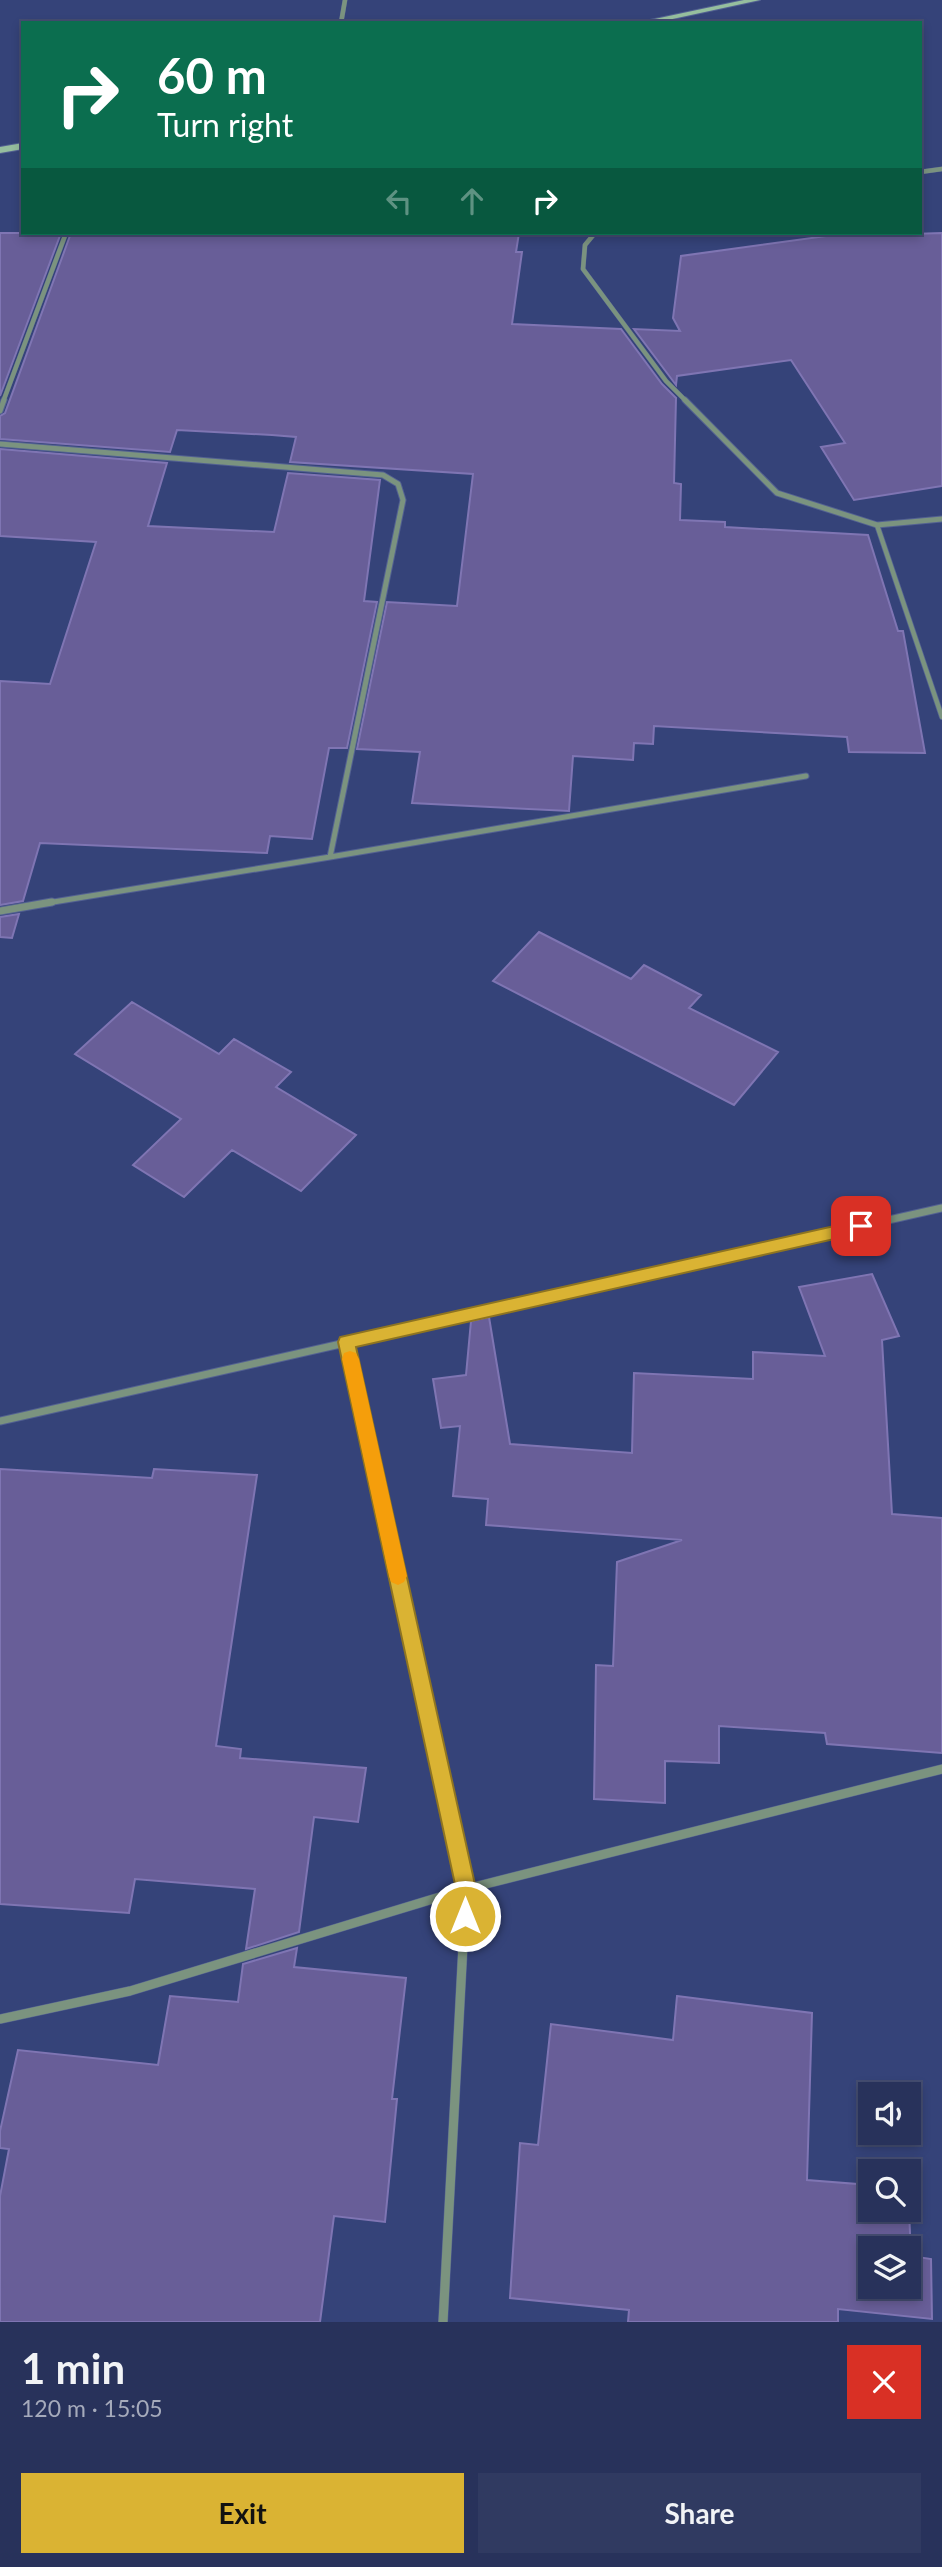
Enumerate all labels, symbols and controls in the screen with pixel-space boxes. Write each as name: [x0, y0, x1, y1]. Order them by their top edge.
text: 60 m: [157, 46, 267, 104]
icon: right: [42, 49, 133, 140]
text: Turn right: [157, 105, 293, 144]
icon: left: [380, 182, 418, 220]
icon: ahead: [453, 182, 491, 220]
icon: right: [526, 182, 564, 220]
pin: [831, 1196, 891, 1256]
icon: arrive: [842, 1207, 880, 1245]
position arrow: [428, 1879, 502, 1953]
map controls: [858, 2082, 921, 2299]
button: sound: [858, 2082, 921, 2145]
button: search: [858, 2159, 921, 2222]
button: layers: [858, 2236, 921, 2299]
text: 1 min: [21, 2343, 125, 2393]
button: close: [847, 2345, 921, 2419]
text: 120 m · 15:05: [21, 2394, 163, 2422]
button: Exit: [21, 2473, 464, 2553]
button: Share: [478, 2473, 921, 2553]

